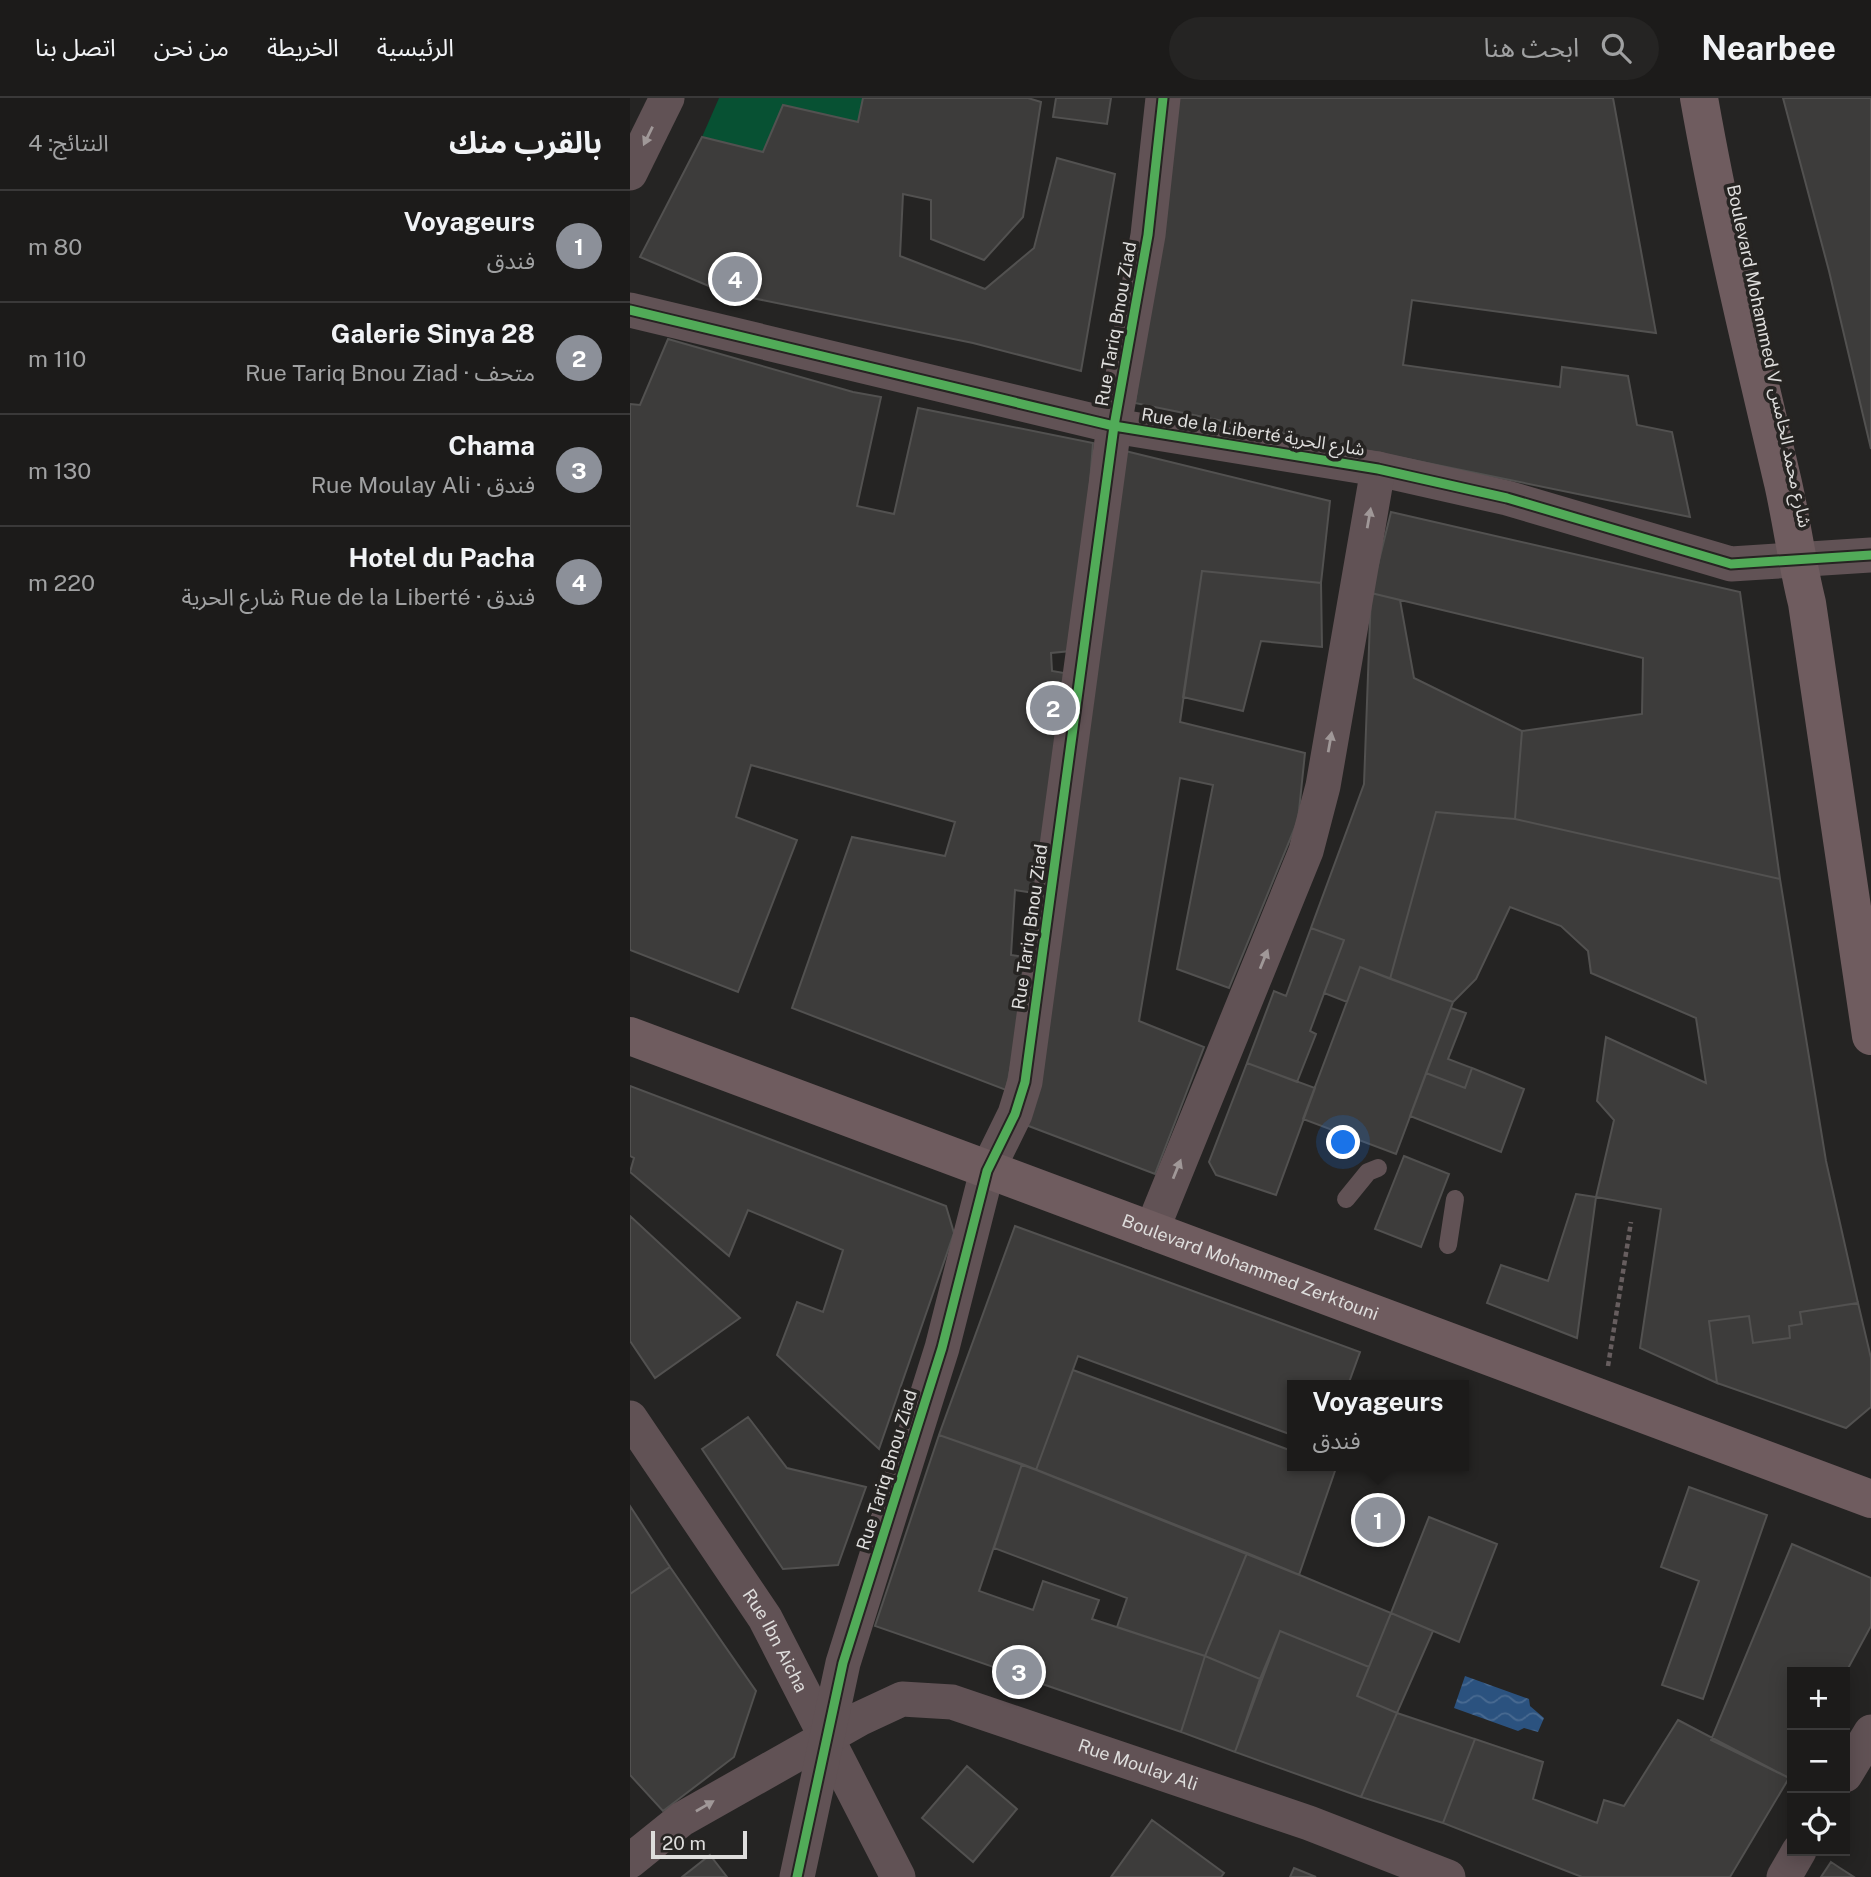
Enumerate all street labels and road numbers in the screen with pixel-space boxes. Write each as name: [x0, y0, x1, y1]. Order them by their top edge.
street label: Boulevard Mohammed V شارع محمد الخامس: [1719, 182, 1816, 530]
street label: Rue Tariq Bnou Ziad: [1091, 240, 1140, 408]
street label: Rue de la Liberté شارع الحرية: [1139, 403, 1366, 464]
street label: Rue Tariq Bnou Ziad: [1007, 843, 1052, 1011]
street label: Boulevard Mohammed Zerktouni: [1119, 1210, 1382, 1324]
street label: Rue Tariq Bnou Ziad: [852, 1387, 921, 1553]
street label: Rue Ibn Aicha: [738, 1585, 812, 1696]
street label: Rue Moulay Ali: [1075, 1735, 1201, 1795]

